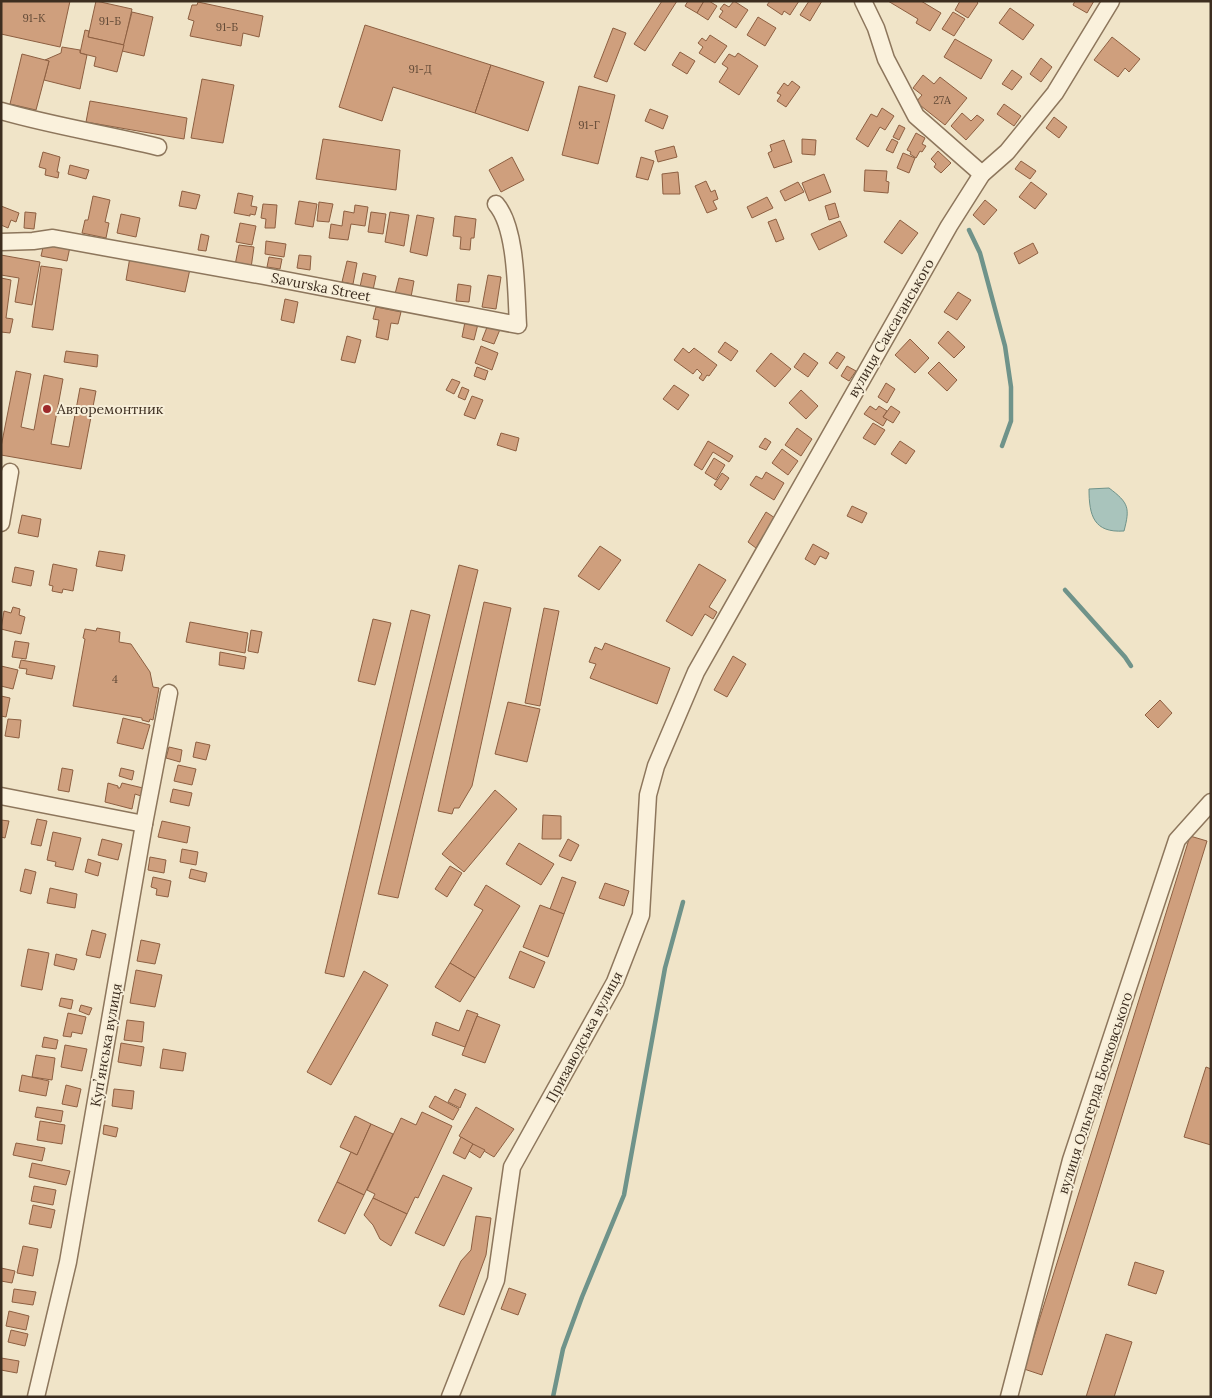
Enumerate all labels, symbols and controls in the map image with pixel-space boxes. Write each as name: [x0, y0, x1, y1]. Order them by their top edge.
house number: 91-К: [23, 11, 46, 25]
house number: 91-Б: [99, 14, 121, 28]
house number: 91-Б: [216, 20, 238, 34]
house number: 91-Д: [408, 62, 432, 76]
house number: 27А: [933, 93, 952, 107]
house number: 91-Г: [578, 118, 600, 132]
street label: вулиця Саксаганського: [844, 255, 938, 401]
street label: Savurska Street: [270, 269, 373, 306]
place label: Авторемонтник: [56, 400, 164, 418]
marker: Авторемонтник: [41, 403, 53, 415]
house number: 4: [112, 672, 118, 686]
street label: Призаводська вулиця: [542, 968, 626, 1106]
street label: Купʼянська вулиця: [86, 982, 126, 1108]
street label: вулиця Ольгерда Бочковського: [1054, 990, 1136, 1196]

